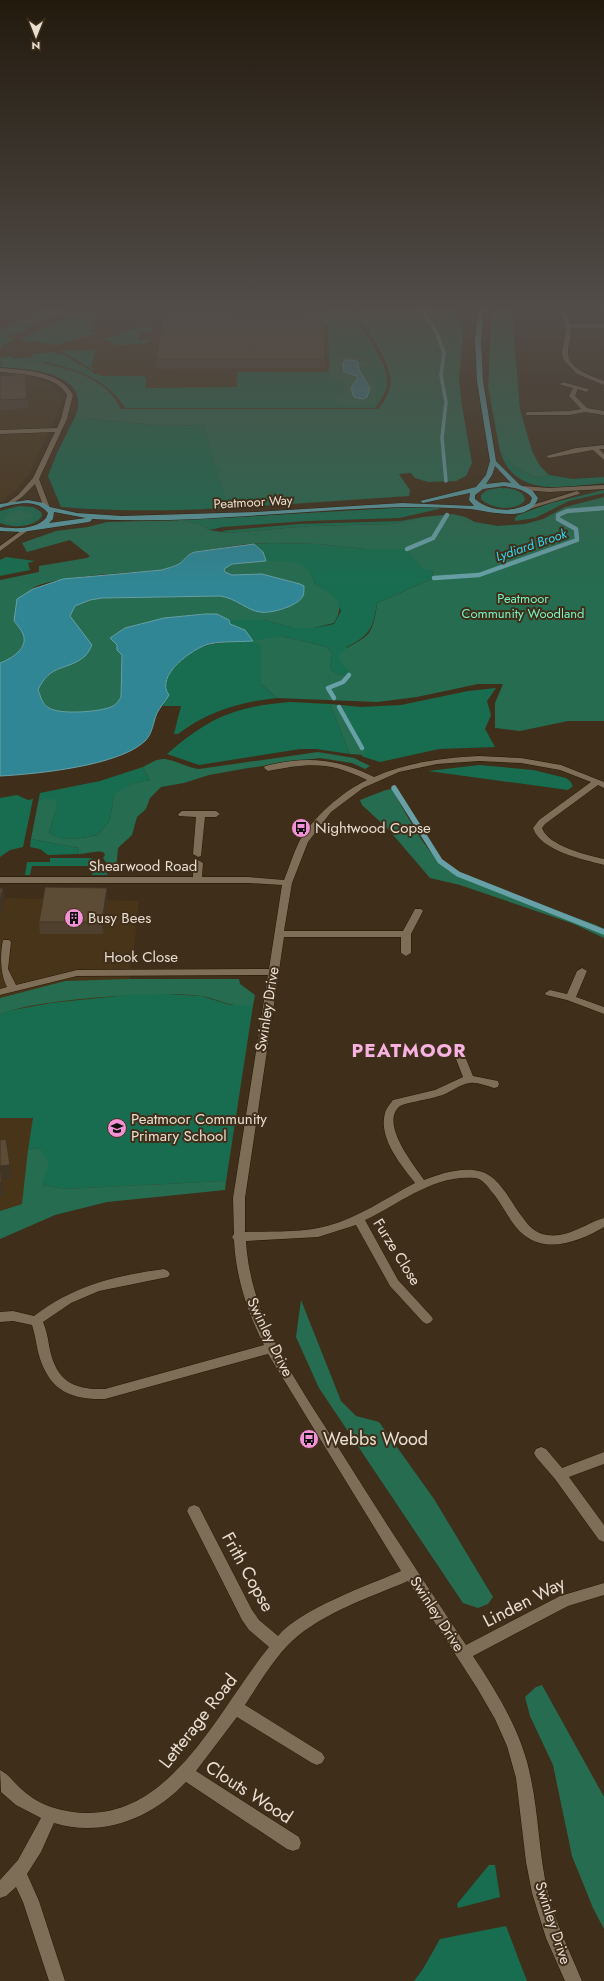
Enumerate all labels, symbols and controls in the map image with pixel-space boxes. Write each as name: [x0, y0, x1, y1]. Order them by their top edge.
north arrow: [16, 16, 56, 56]
text: N: [32, 38, 40, 54]
street label: Peatmoor Way: [213, 490, 293, 514]
water label: Lydiard Brook: [493, 524, 570, 566]
park label: Peatmoor Community Woodland: [462, 589, 584, 623]
bus stop icon: Nightwood Copse: [290, 817, 312, 839]
place label: Nightwood Copse: [315, 817, 431, 839]
street label: Shearwood Road: [89, 855, 197, 877]
building icon: Busy Bees: [63, 907, 85, 929]
place label: Busy Bees: [88, 907, 151, 929]
street label: Hook Close: [104, 946, 178, 968]
street label: Swinley Drive: [249, 965, 285, 1053]
district label: PEATMOOR: [351, 1037, 467, 1064]
place label: Peatmoor Community Primary School: [131, 1108, 267, 1147]
school or university icon: Peatmoor Community Primary School: [106, 1117, 128, 1139]
street label: Furze Close: [368, 1214, 426, 1290]
street label: Swinley Drive: [241, 1294, 299, 1381]
place label: Webbs Wood: [323, 1426, 428, 1452]
bus stop icon: Webbs Wood: [298, 1428, 320, 1450]
street label: Frith Copse: [215, 1527, 281, 1617]
street label: Linden Way: [478, 1570, 570, 1634]
street label: Swinley Drive: [404, 1572, 470, 1656]
street label: Letterage Road: [153, 1668, 243, 1774]
street label: Clouts Wood: [200, 1754, 298, 1830]
street label: Swinley Drive: [529, 1879, 577, 1967]

